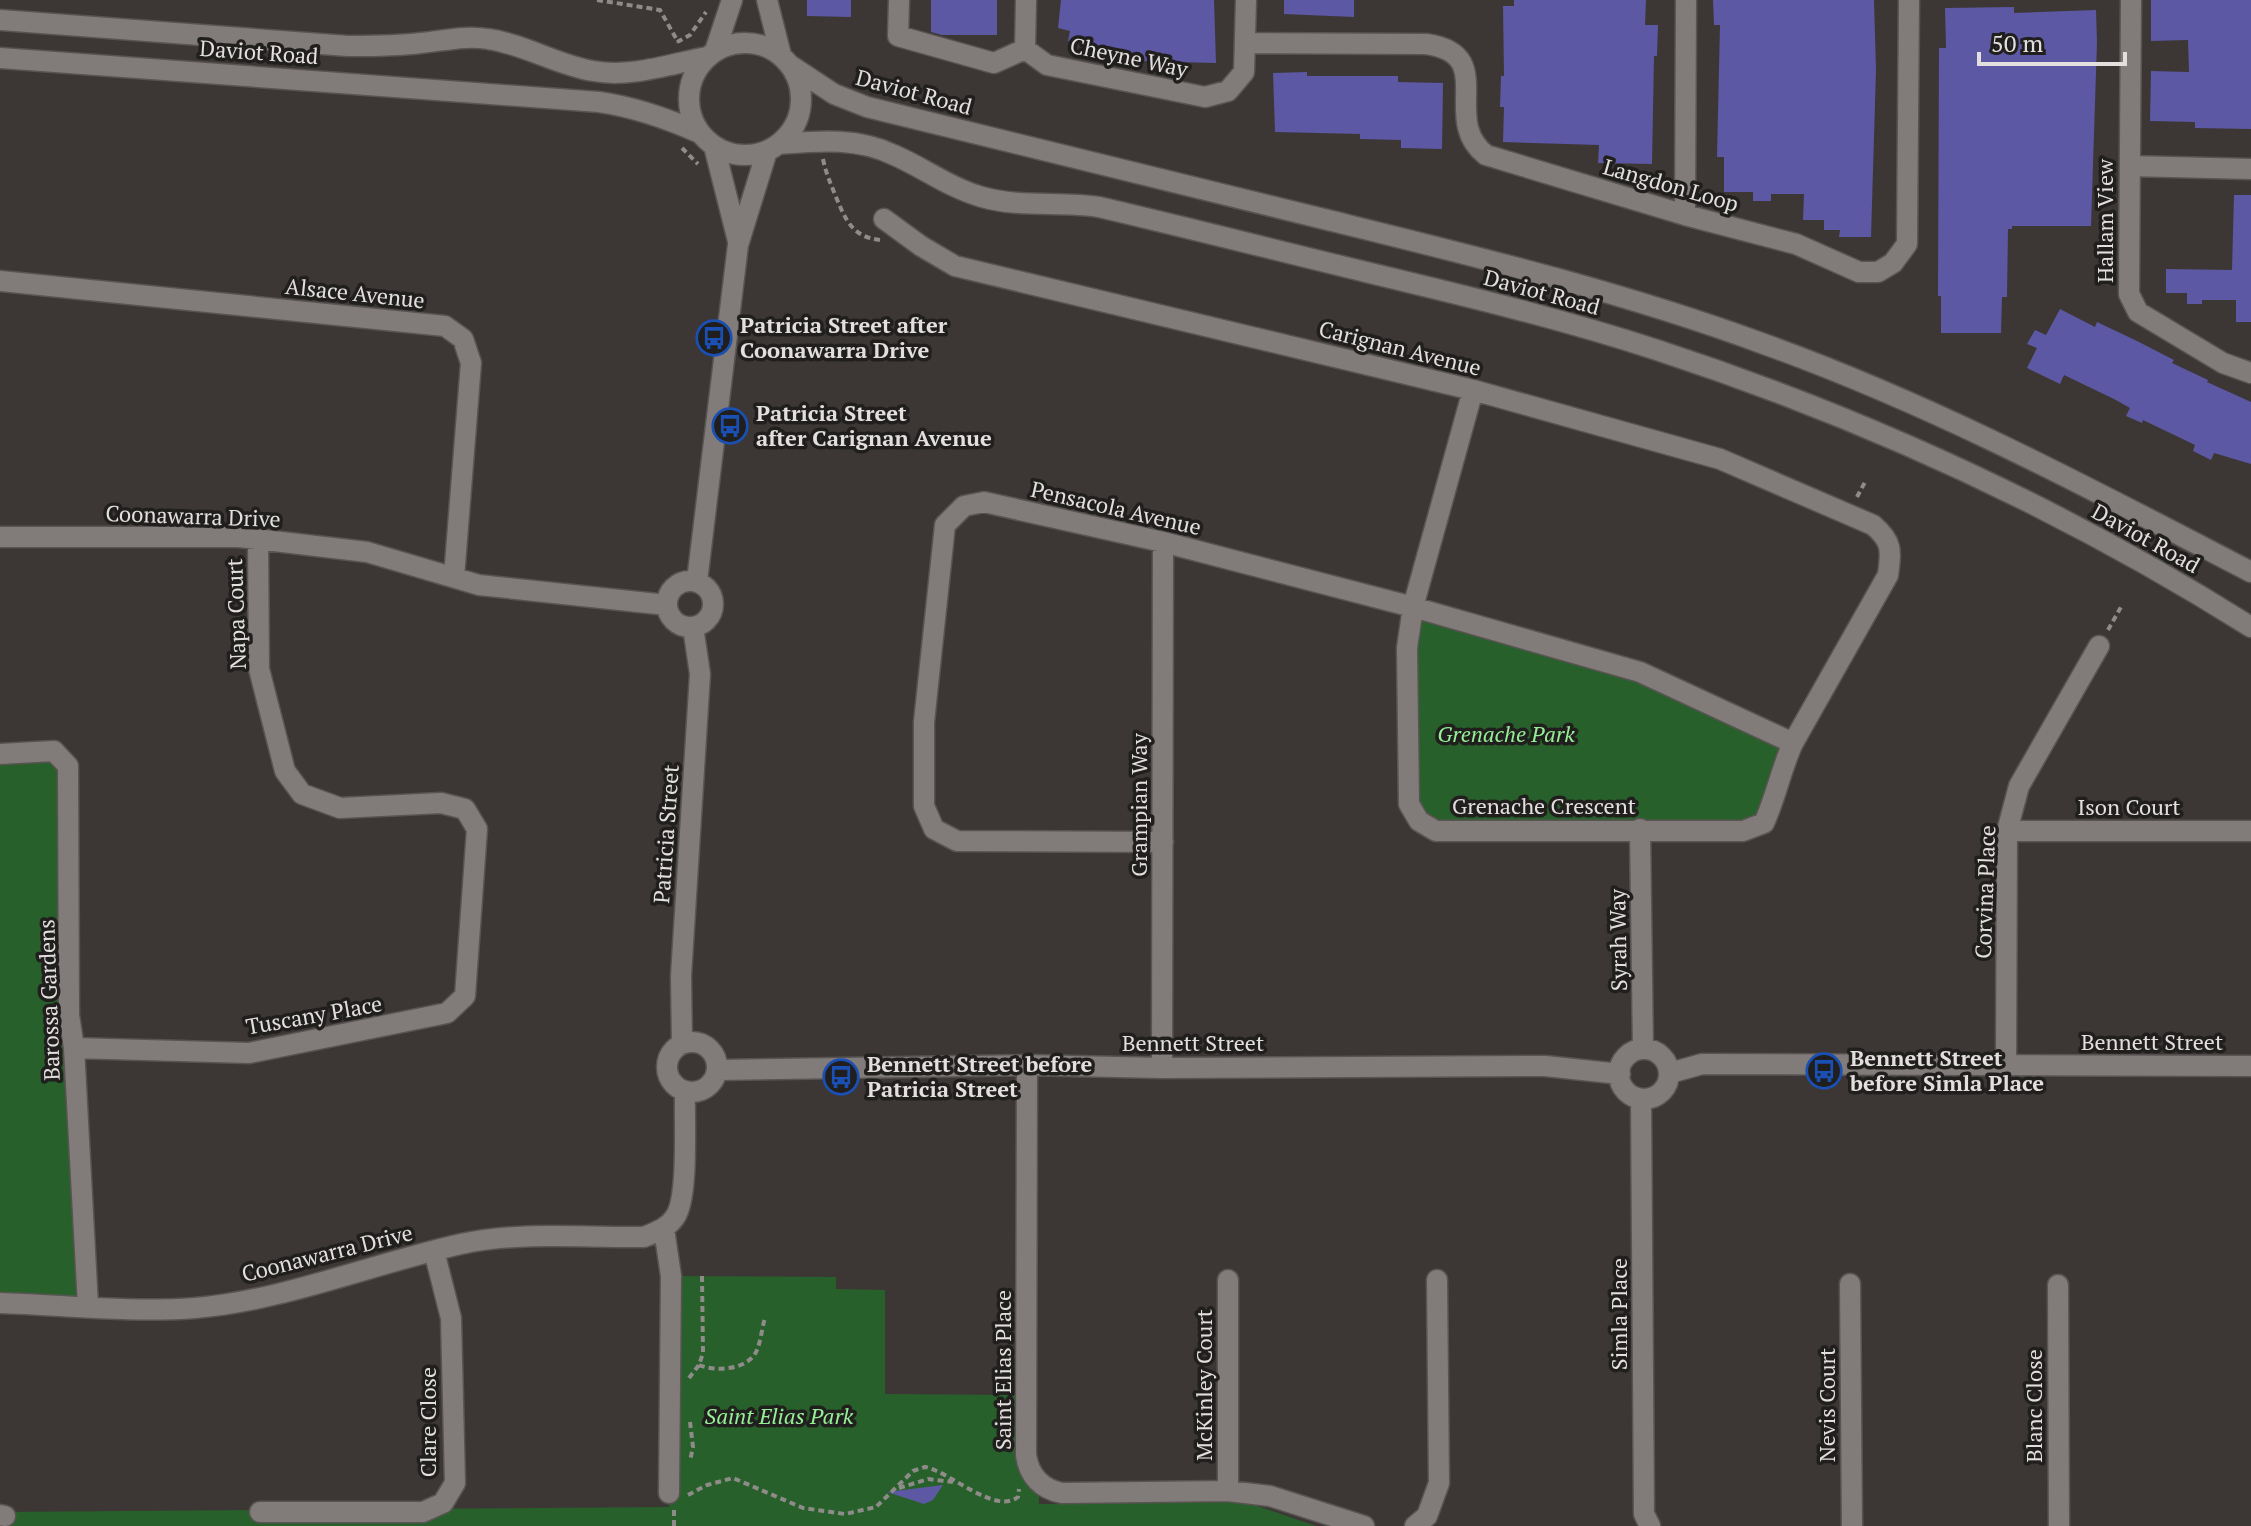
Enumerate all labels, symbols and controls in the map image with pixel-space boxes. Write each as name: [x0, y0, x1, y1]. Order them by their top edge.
scale bar: [1979, 16, 2125, 66]
text: 50 m: [1991, 27, 2043, 59]
street label: Cheyne Way: [1068, 30, 1192, 83]
street label: Daviot Road: [199, 33, 319, 70]
street label: Daviot Road: [853, 62, 975, 121]
street label: Langdon Loop: [1600, 151, 1742, 218]
street label: Hallam View: [2090, 158, 2119, 283]
street label: Daviot Road: [1481, 262, 1603, 321]
street label: Alsace Avenue: [284, 271, 426, 314]
place label: Patricia Street after Coonawarra Drive: [740, 310, 948, 364]
street label: Carignan Avenue: [1316, 313, 1484, 382]
bus stop icon: Patricia Street after Coonawarra Drive: [695, 319, 733, 357]
place label: Patricia Street after Carignan Avenue: [756, 398, 992, 452]
bus stop icon: Patricia Street after Carignan Avenue: [711, 407, 749, 445]
street label: Pensacola Avenue: [1028, 474, 1204, 541]
street label: Daviot Road: [2087, 496, 2205, 579]
street label: Coonawarra Drive: [105, 498, 281, 533]
street label: Napa Court: [219, 558, 252, 670]
park label: Grenache Park: [1437, 719, 1575, 748]
street label: Grampian Way: [1124, 732, 1153, 877]
street label: Patricia Street: [646, 763, 685, 905]
street label: Grenache Crescent: [1452, 791, 1636, 820]
street label: Ison Court: [2078, 792, 2180, 821]
street label: Corvina Place: [1968, 825, 2001, 959]
street label: Syrah Way: [1602, 888, 1633, 991]
street label: Barossa Gardens: [31, 919, 66, 1081]
street label: Tuscany Place: [244, 988, 384, 1041]
street label: Bennett Street: [2081, 1027, 2223, 1056]
street label: Bennett Street: [1122, 1028, 1264, 1057]
place label: Bennett Street before Simla Place: [1849, 1043, 2044, 1097]
place label: Bennett Street before Patricia Street: [867, 1049, 1093, 1103]
bus stop icon: Bennett Street before Simla Place: [1805, 1052, 1843, 1090]
bus stop icon: Bennett Street before Patricia Street: [822, 1058, 860, 1096]
street label: Coonawarra Drive: [238, 1217, 415, 1288]
street label: Simla Place: [1604, 1258, 1633, 1370]
street label: Saint Elias Place: [988, 1290, 1017, 1450]
street label: McKinley Court: [1189, 1309, 1218, 1461]
street label: Nevis Court: [1812, 1348, 1841, 1462]
street label: Blanc Close: [2019, 1349, 2048, 1463]
street label: Clare Close: [413, 1367, 442, 1477]
park label: Saint Elias Park: [705, 1401, 854, 1430]

